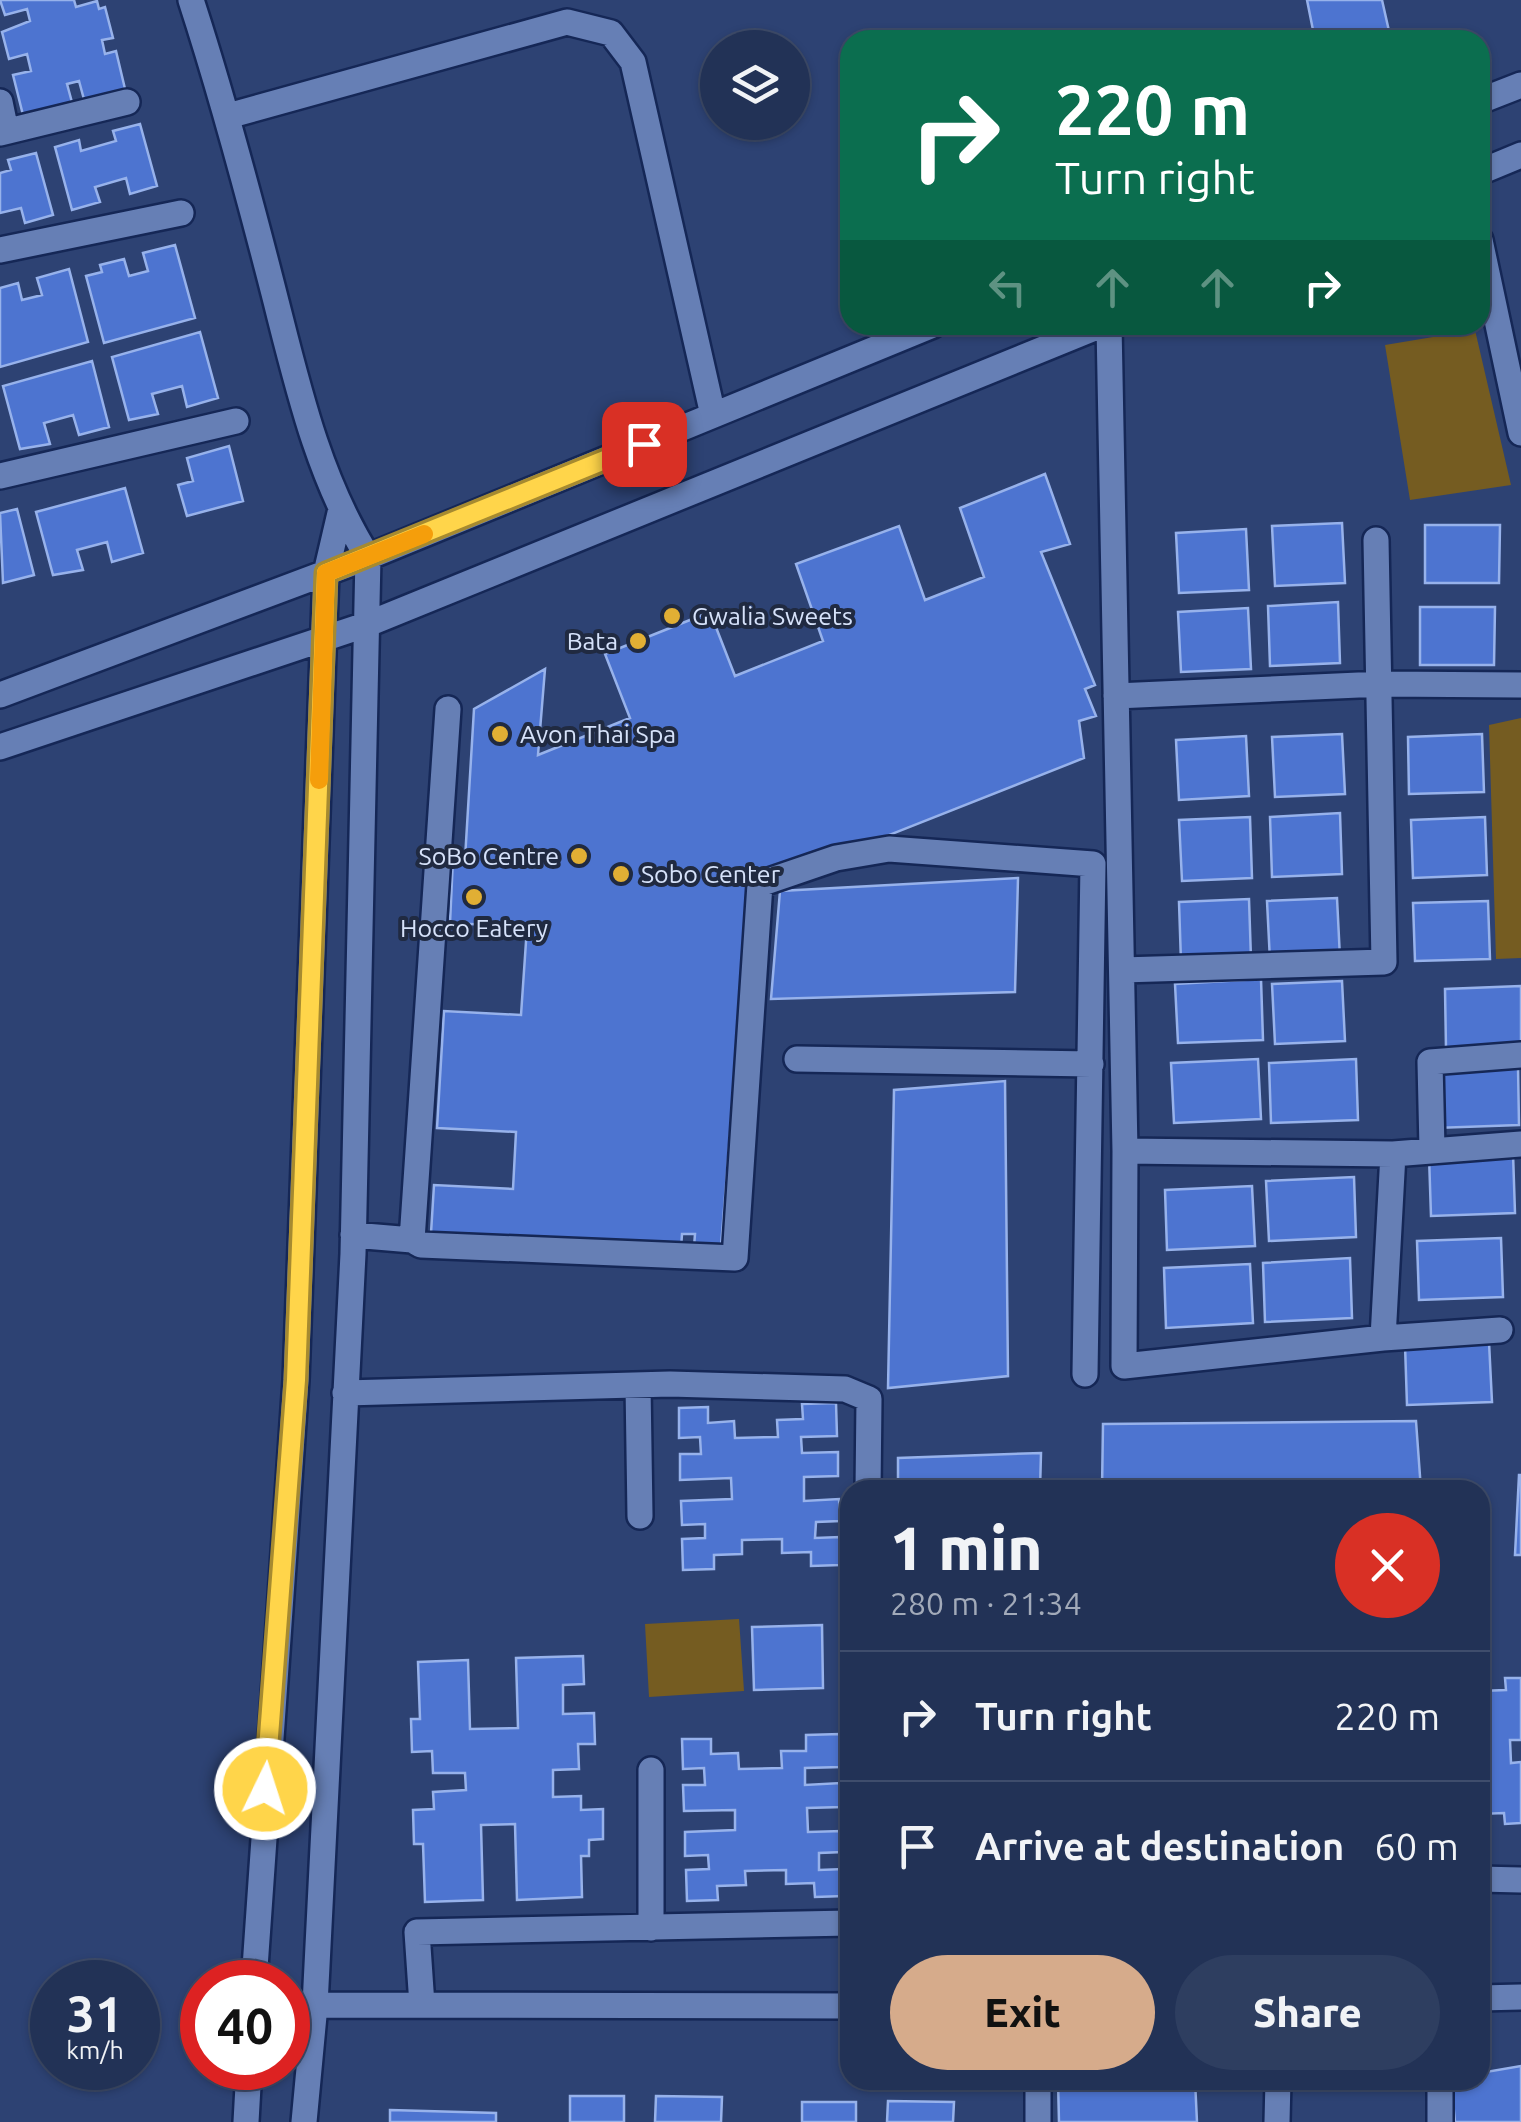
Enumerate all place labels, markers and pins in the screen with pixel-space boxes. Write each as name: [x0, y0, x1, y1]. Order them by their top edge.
pin: [602, 402, 687, 487]
place label: Gwalia Sweets: [692, 602, 853, 630]
marker: Gwalia Sweets: [661, 605, 683, 627]
place label: Bata: [567, 627, 618, 655]
marker: Bata: [627, 630, 649, 652]
place label: Avon Thai Spa: [520, 720, 676, 748]
marker: Avon Thai Spa: [489, 723, 511, 745]
place label: SoBo Centre: [419, 842, 559, 870]
marker: SoBo Centre: [568, 845, 590, 867]
place label: Sobo Center: [641, 860, 781, 888]
marker: Sobo Center: [610, 863, 632, 885]
marker: Hocco Eatery: [463, 886, 485, 908]
place label: Hocco Eatery: [400, 914, 548, 942]

